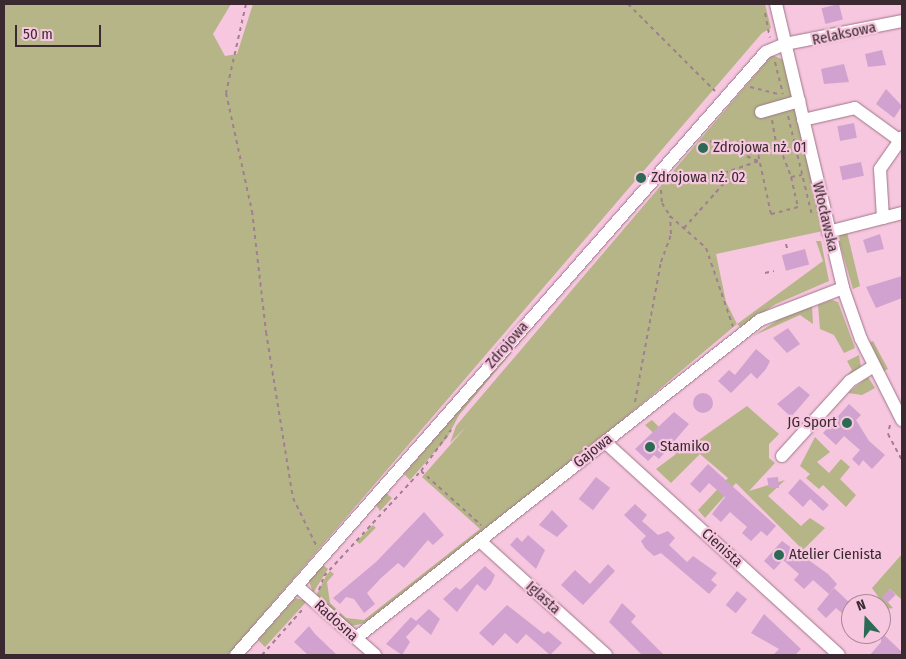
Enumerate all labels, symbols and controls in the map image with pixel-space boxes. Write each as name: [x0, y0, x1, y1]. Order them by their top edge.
scale bar: [18, 15, 104, 47]
street label: Relaksowa: [810, 18, 878, 50]
text: 50 m: [23, 25, 53, 43]
place label: Zdrojowa nż. 01: [713, 139, 806, 157]
marker: Zdrojowa nż. 01: [697, 142, 709, 154]
place label: Zdrojowa nż. 02: [651, 169, 745, 187]
marker: Zdrojowa nż. 02: [635, 172, 647, 184]
street label: Włocławska: [808, 180, 842, 254]
street label: Zdrojowa: [482, 318, 532, 372]
place label: JG Sport: [787, 414, 837, 432]
marker: JG Sport: [841, 417, 853, 429]
street label: Gajowa: [570, 430, 616, 472]
place label: Stamiko: [660, 438, 710, 456]
marker: Stamiko: [644, 441, 656, 453]
street label: Cienista: [698, 525, 746, 571]
place label: Atelier Cienista: [789, 546, 882, 564]
marker: Atelier Cienista: [773, 549, 785, 561]
street label: Iglasta: [522, 578, 564, 618]
north arrow: [841, 594, 891, 644]
text: N: [854, 596, 868, 615]
street label: Radosna: [310, 597, 362, 645]

